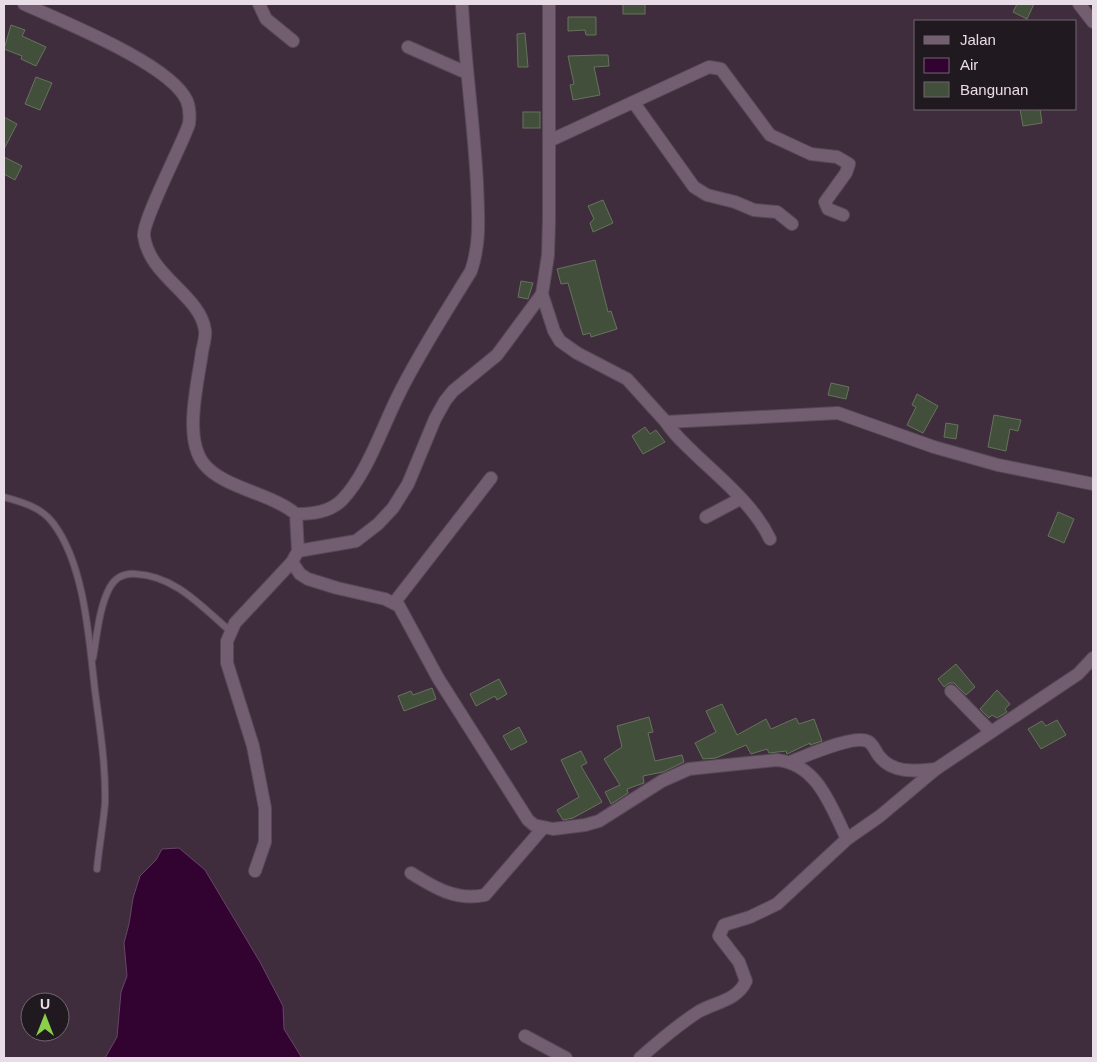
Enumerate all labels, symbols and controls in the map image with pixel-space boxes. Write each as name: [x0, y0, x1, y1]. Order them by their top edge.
legend: [914, 20, 1077, 110]
text: Jalan: [960, 31, 996, 48]
text: Air: [960, 56, 978, 73]
text: Bangunan: [960, 81, 1028, 98]
north arrow: [20, 992, 70, 1042]
text: U: [40, 996, 50, 1012]

